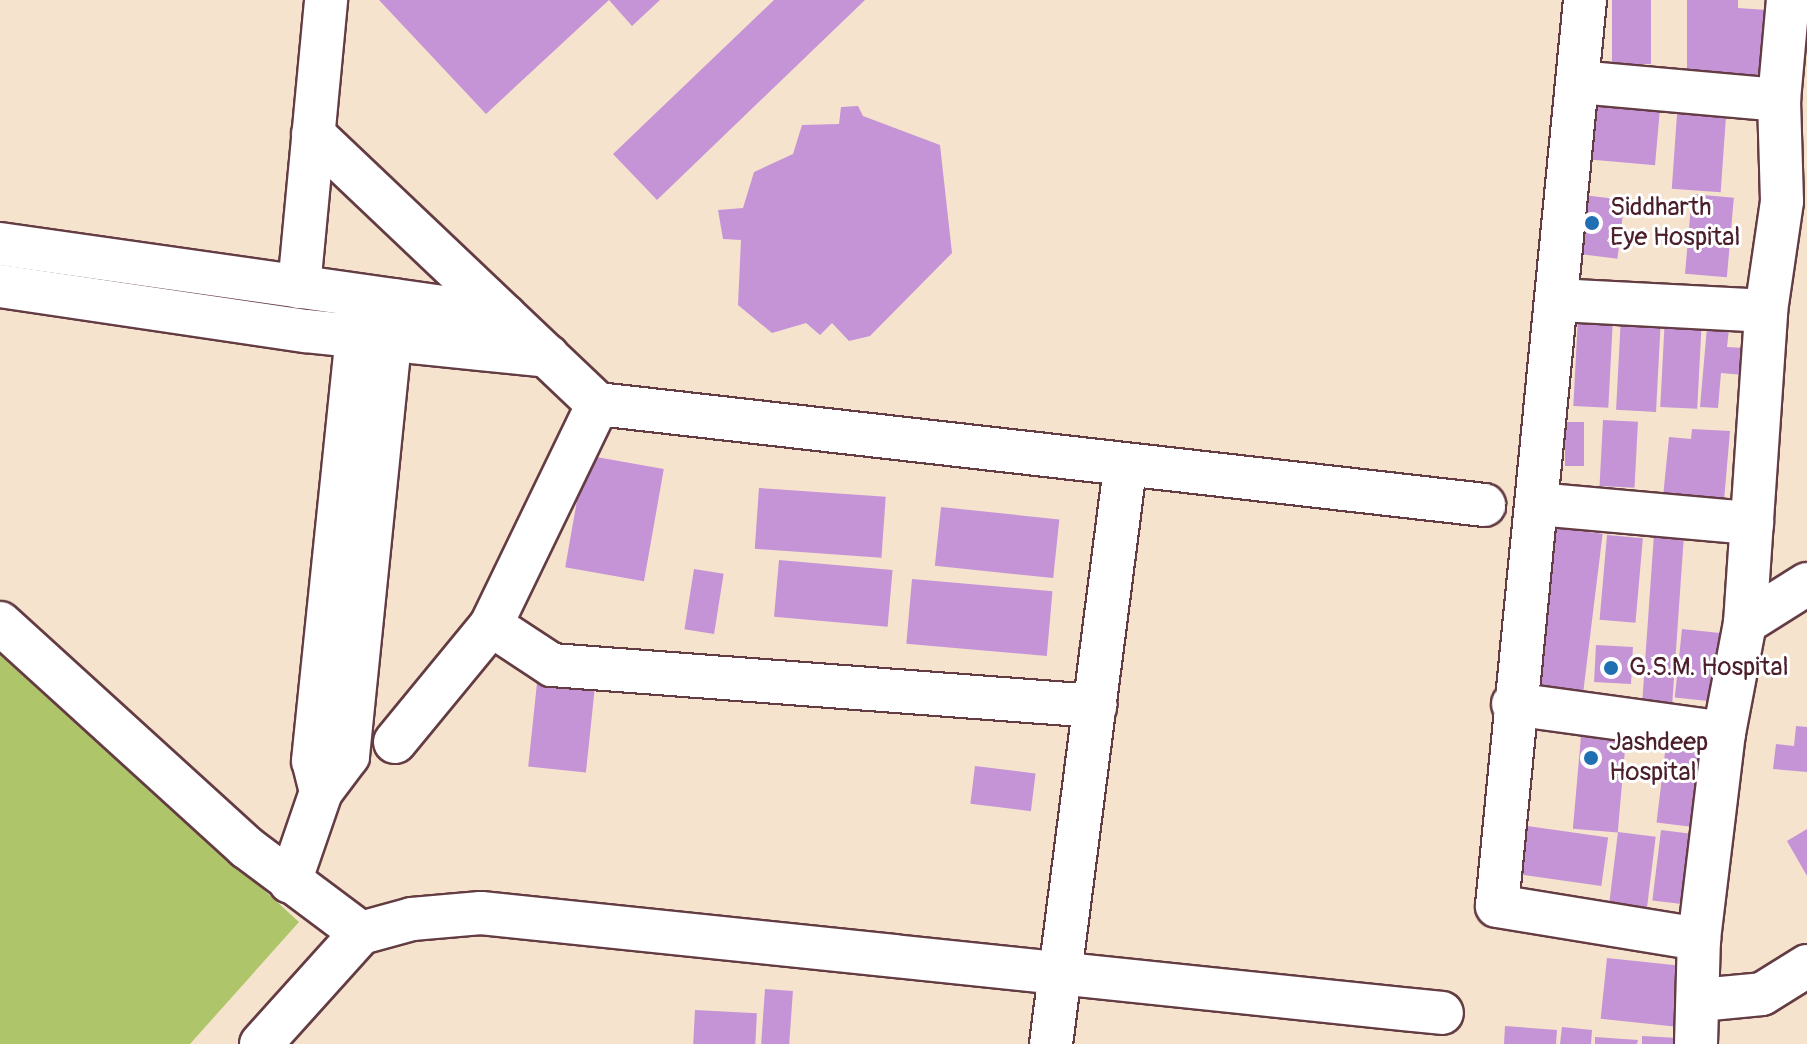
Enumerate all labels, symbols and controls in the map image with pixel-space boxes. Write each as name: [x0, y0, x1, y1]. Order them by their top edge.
place label: Siddharth Eye Hospital: [1610, 192, 1741, 254]
marker: Siddharth Eye Hospital: [1581, 212, 1603, 234]
place label: G.S.M. Hospital: [1629, 652, 1789, 684]
marker: G.S.M. Hospital: [1600, 657, 1622, 679]
place label: Jashdeep Hospital: [1609, 727, 1708, 788]
marker: Jashdeep Hospital: [1580, 747, 1602, 769]

